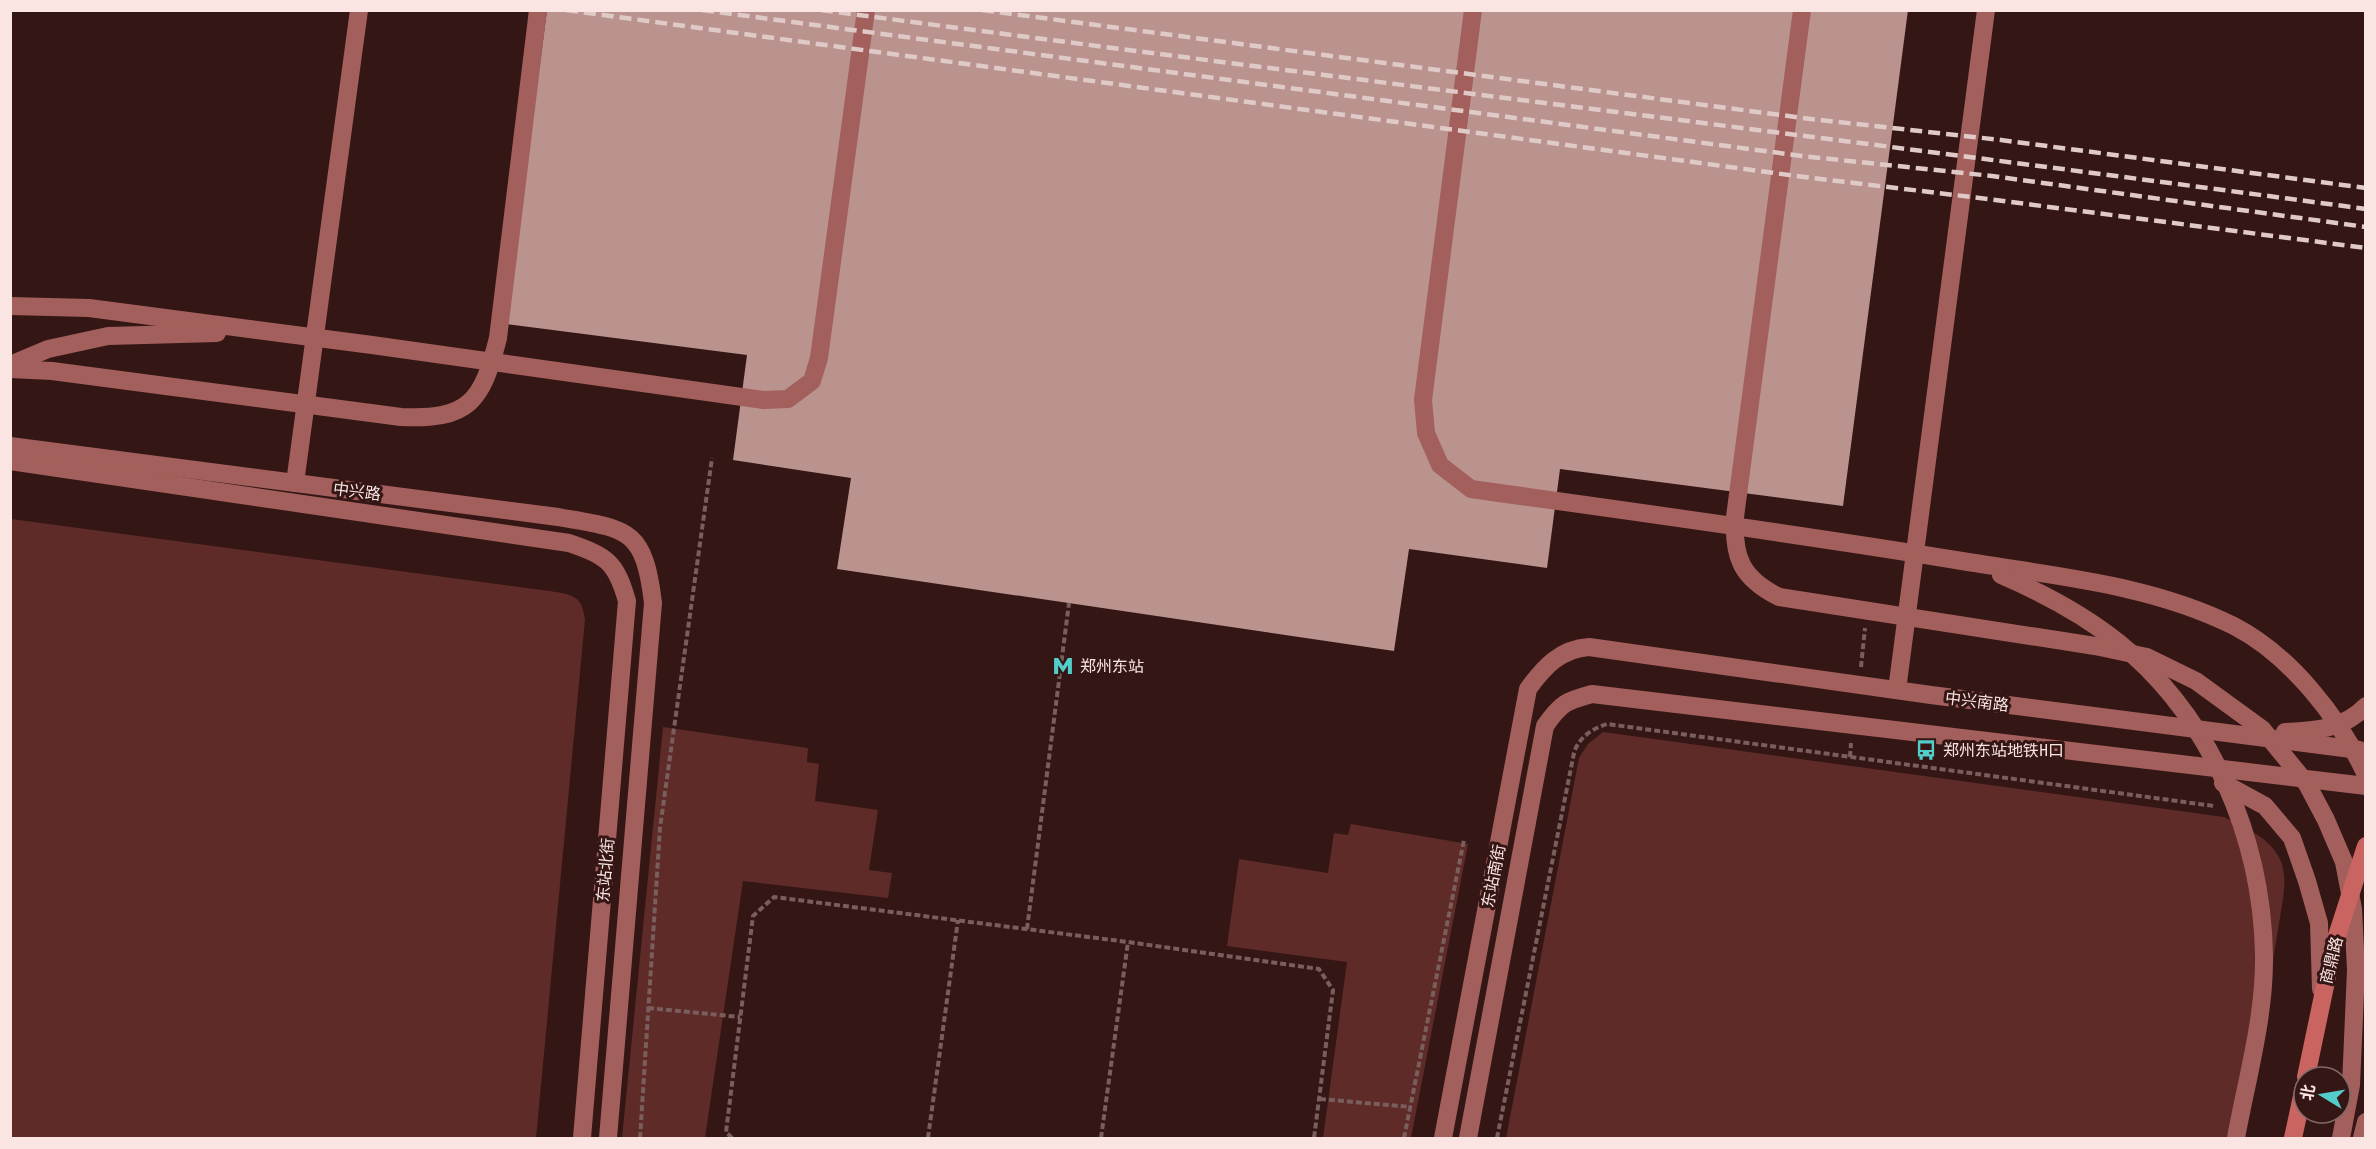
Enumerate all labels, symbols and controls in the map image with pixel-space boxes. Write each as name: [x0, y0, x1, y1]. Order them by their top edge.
street label: 中兴路: [332, 479, 382, 503]
metro station icon: 郑州东站: [1051, 654, 1075, 678]
place label: 郑州东站: [1080, 657, 1144, 675]
street label: 中兴南路: [1944, 688, 2010, 714]
bus stop icon: 郑州东站地铁H口: [1914, 738, 1938, 762]
place label: 郑州东站地铁H口: [1943, 741, 2064, 759]
street label: 东站北街: [593, 837, 617, 903]
street label: 东站南街: [1478, 843, 1508, 909]
street label: 商鼎路: [2316, 935, 2346, 985]
north arrow: [2292, 1065, 2352, 1125]
text: 北: [2297, 1083, 2318, 1102]

